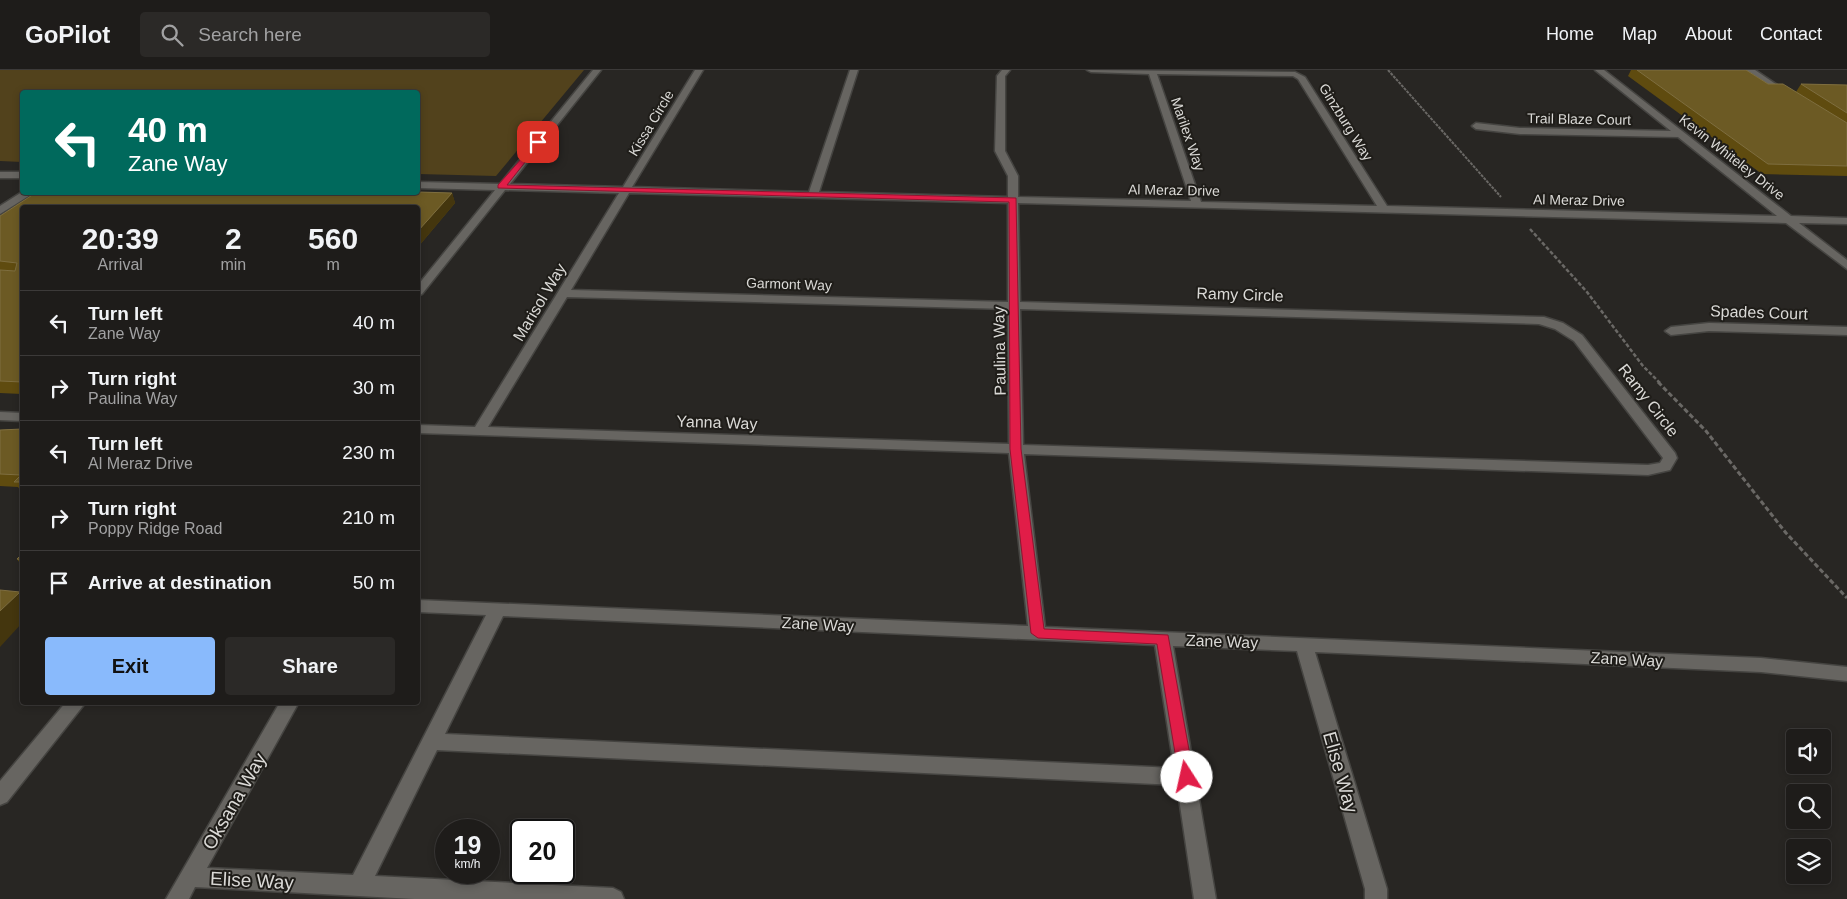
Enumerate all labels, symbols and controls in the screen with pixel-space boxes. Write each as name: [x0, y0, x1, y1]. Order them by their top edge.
search box: [140, 12, 490, 57]
text: GoPilot: [25, 21, 110, 48]
icon: search: [158, 21, 186, 49]
text: Search here: [198, 24, 302, 45]
text: Home: [1546, 24, 1594, 44]
text: Map: [1622, 24, 1657, 44]
text: About: [1685, 24, 1732, 44]
text: Contact: [1760, 24, 1822, 44]
street label: Ginzburg Way: [1316, 80, 1376, 164]
street label: Kissa Circle: [625, 87, 677, 159]
street label: Marilex Way: [1168, 95, 1208, 173]
icon: left: [45, 110, 110, 175]
text: 40 m: [128, 110, 208, 149]
street label: Trail Blaze Court: [1527, 110, 1631, 128]
street label: Kevin Whiteley Drive: [1676, 111, 1788, 203]
pin: [517, 121, 559, 163]
icon: arrive: [524, 128, 552, 156]
text: Zane Way: [128, 151, 227, 176]
street label: Al Meraz Drive: [1128, 181, 1220, 199]
street label: Al Meraz Drive: [1533, 191, 1625, 209]
text: 20:39: [82, 222, 159, 255]
text: 2: [225, 222, 242, 255]
text: 560: [308, 222, 358, 255]
text: Arrival: [98, 256, 143, 273]
text: min: [220, 256, 246, 273]
text: m: [326, 256, 340, 273]
street label: Marisol Way: [510, 260, 569, 344]
street label: Garmont Way: [746, 275, 832, 293]
street label: Ramy Circle: [1196, 284, 1284, 305]
street label: Spades Court: [1710, 302, 1809, 323]
text: Turn left: [88, 303, 163, 324]
street label: Paulina Way: [990, 306, 1009, 396]
icon: left: [45, 309, 73, 337]
text: 40 m: [353, 312, 395, 333]
text: Zane Way: [88, 325, 160, 342]
street label: Ramy Circle: [1615, 361, 1682, 440]
text: Turn right: [88, 368, 176, 389]
icon: right: [45, 374, 73, 402]
text: 30 m: [353, 377, 395, 398]
text: Paulina Way: [88, 390, 177, 407]
street label: Yanna Way: [676, 413, 758, 432]
text: Turn left: [88, 433, 163, 454]
icon: left: [45, 439, 73, 467]
text: 230 m: [342, 442, 395, 463]
text: Al Meraz Drive: [88, 455, 193, 472]
text: Turn right: [88, 498, 176, 519]
icon: right: [45, 504, 73, 532]
text: 210 m: [342, 507, 395, 528]
text: Poppy Ridge Road: [88, 520, 222, 537]
icon: arrive: [45, 569, 73, 597]
text: Arrive at destination: [88, 572, 272, 593]
text: 50 m: [353, 572, 395, 593]
street label: Zane Way: [781, 614, 855, 635]
street label: Zane Way: [1186, 632, 1258, 651]
button: Exit: [45, 637, 215, 695]
button: Share: [225, 637, 395, 695]
street label: Zane Way: [1590, 649, 1664, 670]
street label: Elise Way: [1319, 729, 1362, 816]
map controls: [1786, 729, 1831, 884]
button: sound: [1786, 729, 1831, 774]
street label: Oksana Way: [198, 749, 271, 853]
position arrow: [1160, 750, 1212, 802]
button: search: [1786, 784, 1831, 829]
speed limit sign: 20: [510, 819, 575, 884]
text: 19: [454, 831, 481, 859]
button: layers: [1786, 839, 1831, 884]
text: km/h: [454, 857, 481, 871]
street label: Elise Way: [210, 868, 295, 893]

